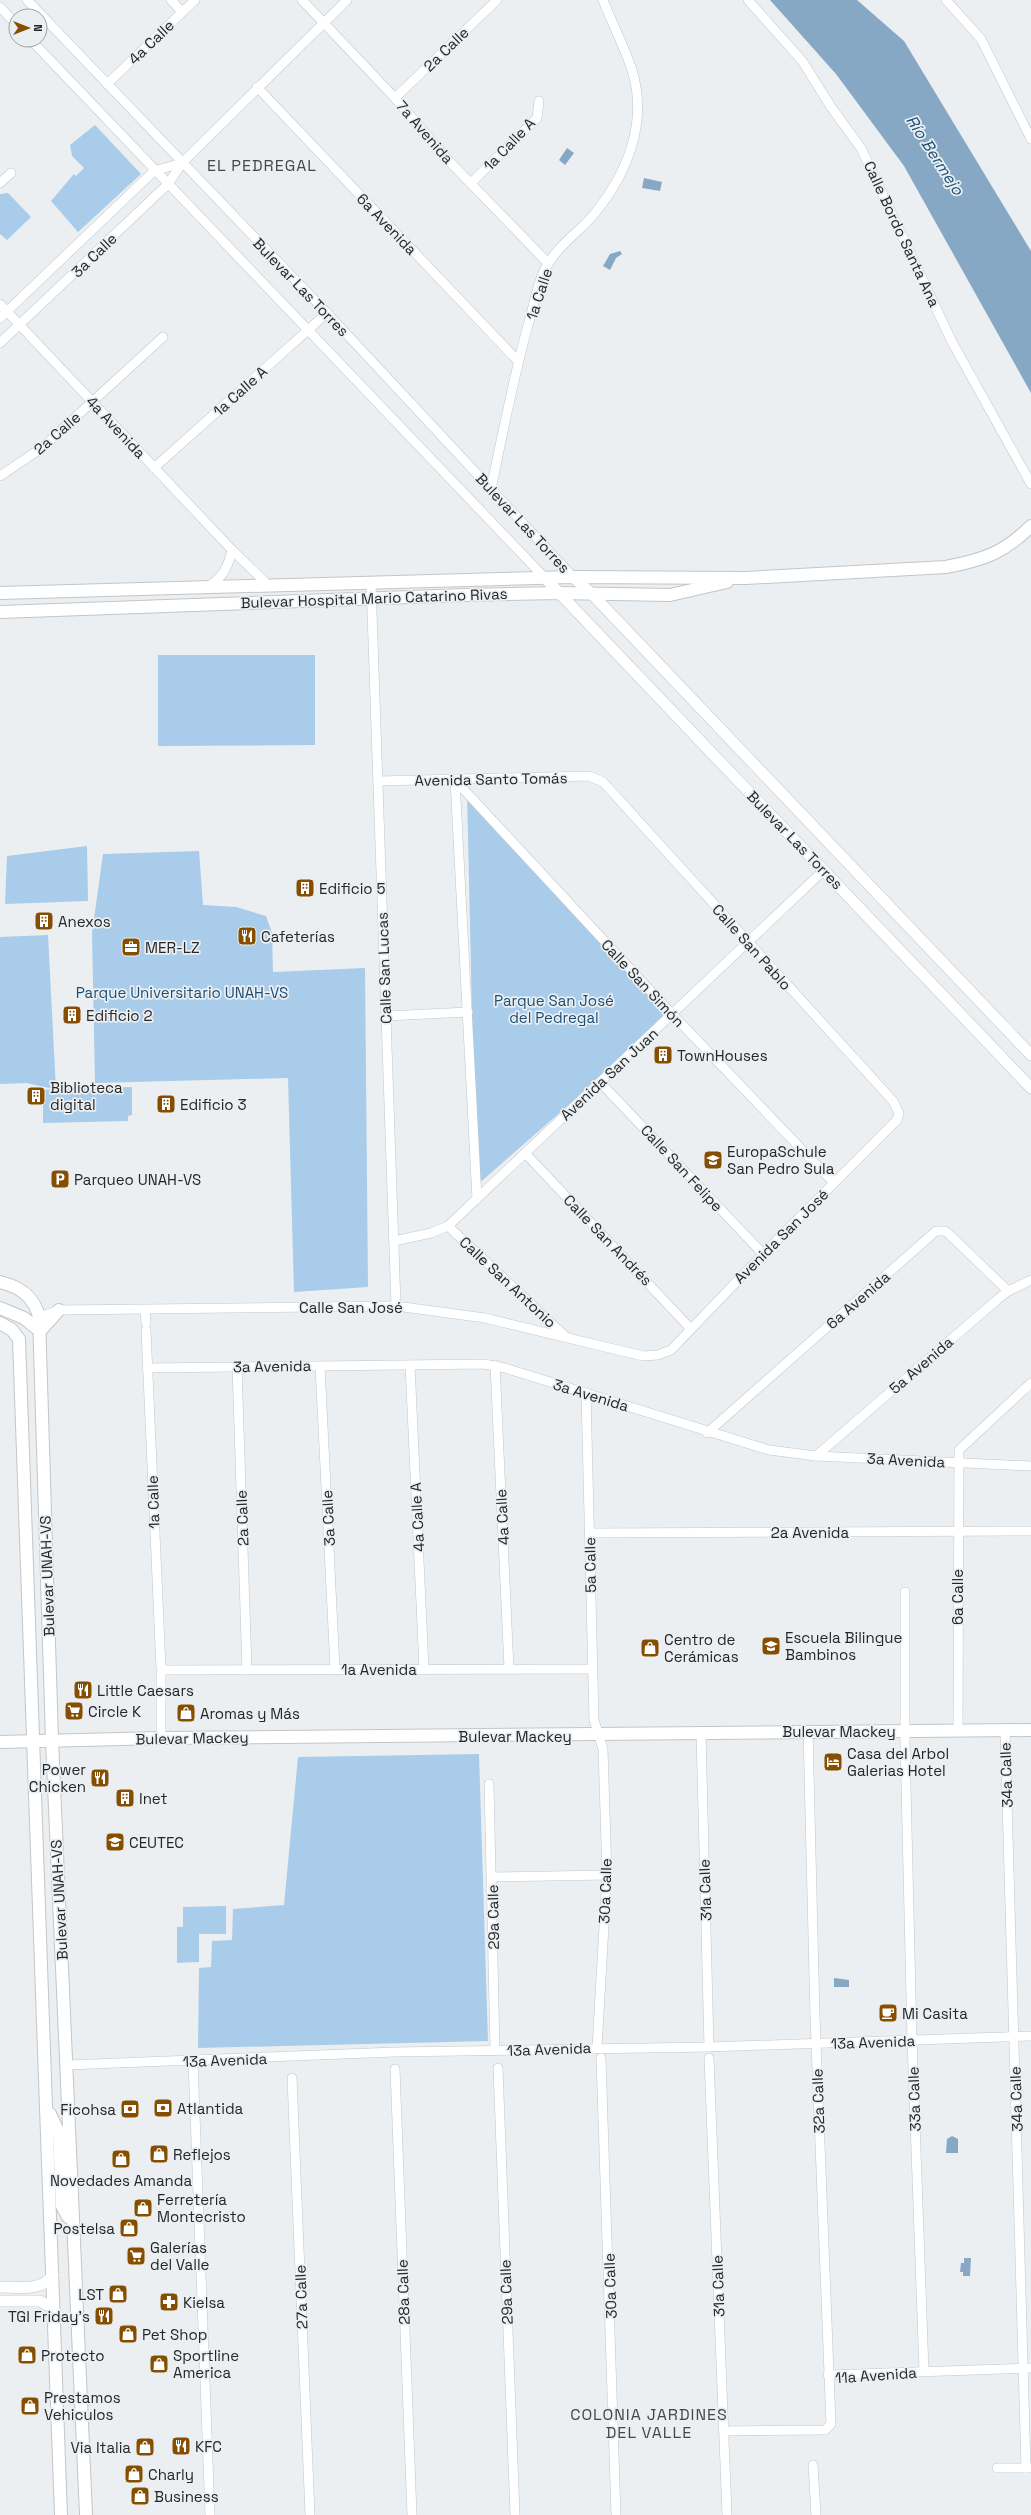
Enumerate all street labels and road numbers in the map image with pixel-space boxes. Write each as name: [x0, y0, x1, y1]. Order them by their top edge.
street label: 4a Calle: [124, 16, 178, 68]
street label: 2a Calle: [419, 23, 473, 75]
street label: 7a Avenida: [392, 96, 458, 168]
street label: 1a Calle A: [479, 113, 539, 174]
street label: Calle Bordo Santa Ana: [860, 158, 944, 310]
street label: 6a Avenida: [353, 189, 421, 259]
street label: 3a Calle: [67, 229, 121, 281]
street label: Bulevar Las Torres: [249, 234, 353, 340]
street label: 1a Calle: [522, 266, 556, 322]
street label: 1a Calle A: [209, 361, 271, 420]
street label: 4a Avenida: [82, 392, 150, 463]
street label: 2a Calle: [30, 407, 84, 459]
street label: Bulevar Las Torres: [472, 469, 574, 577]
street label: Bulevar Hospital Mario Catarino Rivas: [240, 584, 508, 612]
street label: Avenida Santo Tomás: [414, 768, 568, 790]
street label: Bulevar Las Torres: [743, 787, 847, 893]
street label: Calle San Pablo: [708, 900, 796, 994]
street label: Calle San Lucas: [373, 912, 395, 1024]
street label: Calle San Simón: [597, 935, 689, 1031]
street label: Avenida San Juan: [556, 1024, 662, 1124]
street label: Calle San Felipe: [637, 1121, 727, 1216]
street label: Avenida San José: [730, 1185, 832, 1287]
street label: Calle San Andrés: [560, 1190, 656, 1290]
street label: Calle San Antonio: [456, 1232, 560, 1332]
street label: 6a Avenida: [822, 1267, 894, 1333]
street label: Calle San José: [299, 1298, 403, 1317]
street label: 5a Avenida: [885, 1332, 957, 1398]
street label: 3a Avenida: [233, 1356, 312, 1376]
street label: 3a Avenida: [551, 1374, 632, 1416]
street label: 3a Avenida: [866, 1448, 946, 1472]
street label: 1a Calle: [143, 1475, 163, 1529]
street label: 4a Calle A: [406, 1481, 428, 1552]
street label: 4a Calle: [491, 1488, 513, 1546]
street label: 3a Calle: [317, 1489, 339, 1546]
street label: 2a Calle: [232, 1490, 252, 1546]
street label: Bulevar UNAH-VS: [35, 1515, 59, 1637]
street label: 2a Avenida: [771, 1523, 850, 1542]
street label: 5a Calle: [580, 1537, 600, 1593]
street label: 6a Calle: [948, 1569, 967, 1625]
street label: 1a Avenida: [341, 1660, 417, 1679]
street label: Bulevar Mackey: [782, 1722, 896, 1741]
street label: Bulevar Mackey: [458, 1727, 572, 1746]
street label: Bulevar Mackey: [135, 1728, 249, 1748]
street label: 34a Calle: [995, 1742, 1017, 1808]
street label: Bulevar UNAH-VS: [46, 1839, 72, 1961]
street label: 30a Calle: [594, 1858, 616, 1924]
street label: 31a Calle: [694, 1859, 716, 1921]
street label: 29a Calle: [483, 1884, 503, 1950]
street label: 13a Avenida: [830, 2031, 916, 2053]
street label: 13a Avenida: [506, 2038, 592, 2060]
street label: 13a Avenida: [182, 2049, 268, 2071]
street label: 33a Calle: [903, 2066, 925, 2132]
street label: 34a Calle: [1005, 2066, 1027, 2132]
street label: 32a Calle: [807, 2068, 829, 2134]
street label: 30a Calle: [599, 2253, 621, 2319]
street label: 31a Calle: [707, 2255, 729, 2317]
street label: 28a Calle: [392, 2259, 414, 2325]
street label: 29a Calle: [495, 2259, 517, 2325]
street label: 27a Calle: [290, 2264, 312, 2329]
street label: 11a Avenida: [835, 2363, 918, 2387]

